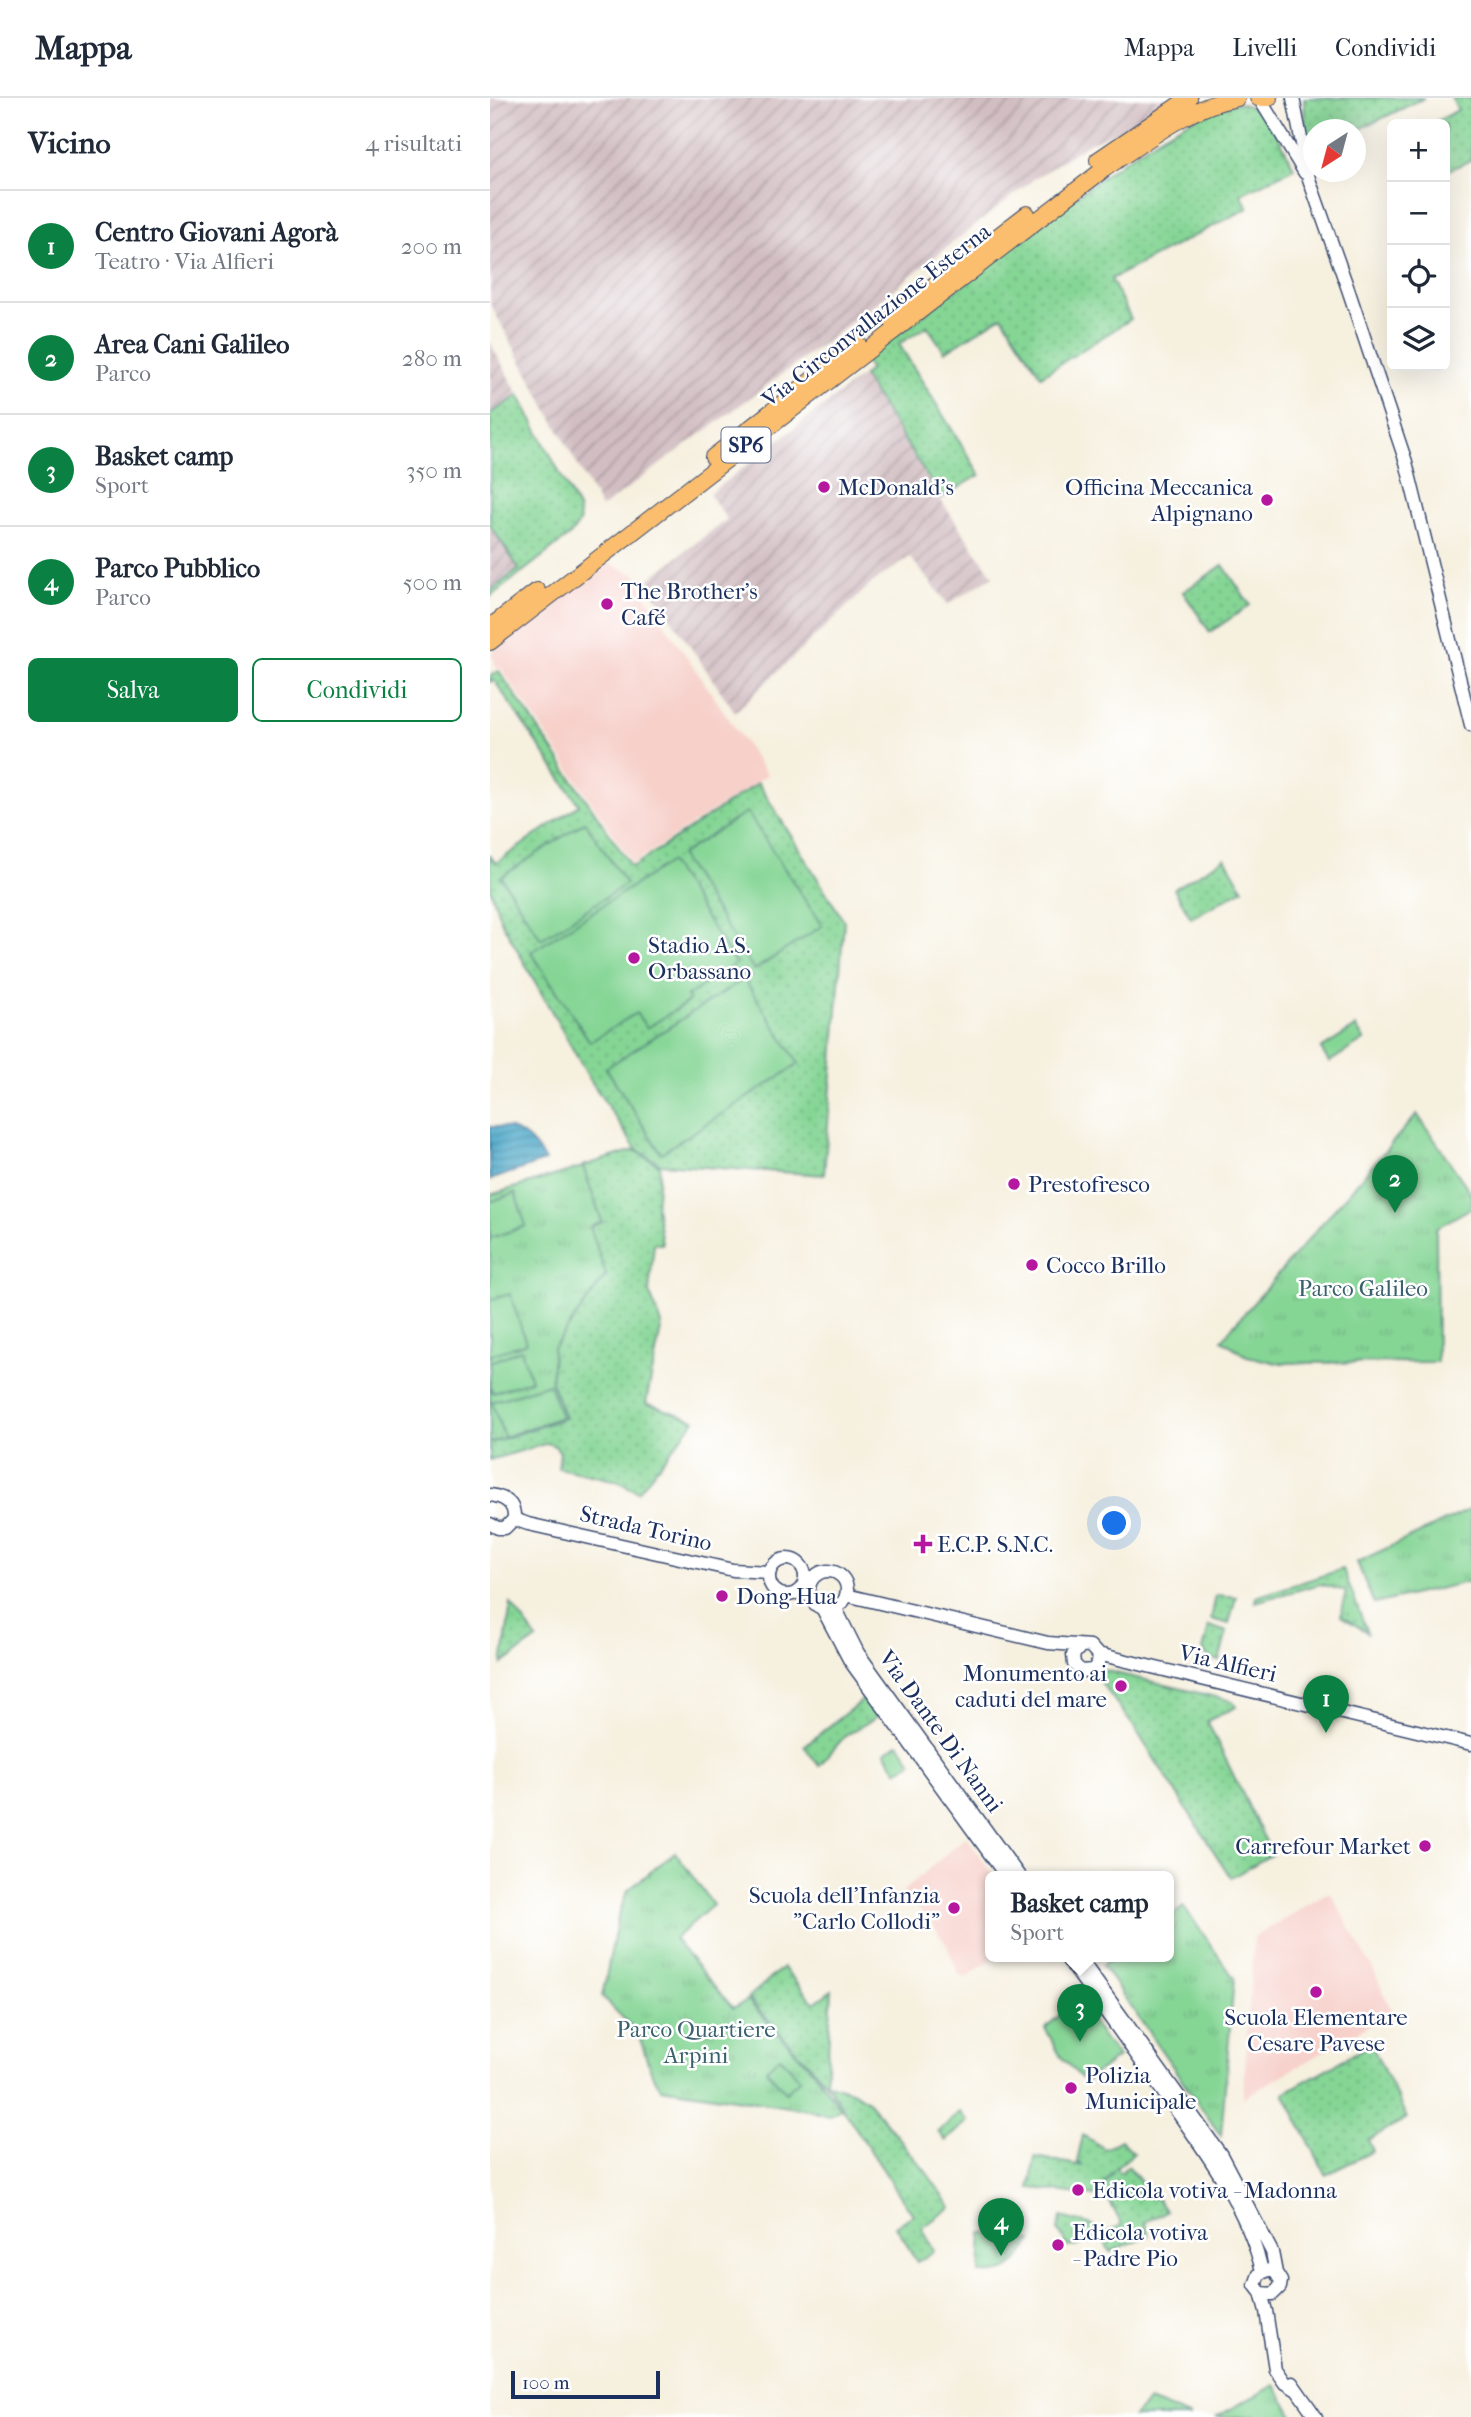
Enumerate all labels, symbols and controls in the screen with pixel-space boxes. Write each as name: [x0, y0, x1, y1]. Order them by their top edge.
text: Mappa: [35, 29, 132, 68]
text: Mappa: [1124, 34, 1194, 62]
text: Livelli: [1232, 34, 1297, 62]
text: Condividi: [1335, 34, 1436, 62]
north arrow: [1303, 119, 1366, 182]
map controls: [1387, 119, 1450, 371]
button: +: [1387, 119, 1450, 182]
text: Vicino: [28, 126, 111, 161]
text: 4 risultati: [365, 130, 462, 157]
button: −: [1387, 182, 1450, 245]
text: Centro Giovani Agorà: [95, 217, 338, 248]
street label: Via Circonvallazione Esterna: [756, 218, 996, 414]
text: 1: [47, 233, 55, 260]
text: 200 m: [401, 233, 462, 260]
button: locate: [1387, 245, 1450, 308]
text: Teatro · Via Alfieri: [95, 248, 274, 275]
button: layers: [1387, 308, 1450, 371]
text: Area Cani Galileo: [95, 329, 289, 360]
text: 2: [45, 345, 57, 372]
text: 280 m: [402, 345, 462, 372]
text: Parco: [95, 360, 151, 387]
road number: SP6: [722, 428, 770, 462]
text: Basket camp: [95, 441, 233, 472]
text: 3: [46, 457, 56, 484]
text: 350 m: [406, 457, 462, 484]
text: Sport: [95, 472, 149, 499]
place label: McDonald's: [838, 474, 954, 501]
place label: Officina Meccanica Alpignano: [1065, 474, 1253, 527]
marker: McDonald's: [816, 479, 832, 495]
marker: Officina Meccanica Alpignano: [1259, 492, 1275, 508]
text: Parco Pubblico: [95, 553, 260, 584]
text: 4: [44, 569, 58, 596]
text: 500 m: [403, 569, 462, 596]
place label: The Brother's Café: [621, 578, 758, 631]
text: Parco: [95, 584, 151, 611]
marker: The Brother's Café: [599, 596, 615, 612]
button: Salva: [28, 658, 238, 722]
button: Condividi: [252, 658, 462, 722]
place label: Stadio A.S. Orbassano: [648, 932, 751, 985]
marker: Stadio A.S. Orbassano: [626, 950, 642, 966]
pin: 2: [1372, 1155, 1418, 1213]
place label: Prestofresco: [1028, 1171, 1150, 1198]
marker: Prestofresco: [1006, 1176, 1022, 1192]
place label: Cocco Brillo: [1046, 1252, 1166, 1279]
marker: Cocco Brillo: [1024, 1257, 1040, 1273]
park label: Parco Galileo: [1298, 1275, 1428, 1302]
street label: Strada Torino: [577, 1500, 715, 1557]
your location: [1097, 1506, 1131, 1540]
place label: E.C.P. S.N.C.: [937, 1531, 1053, 1558]
marker: E.C.P. S.N.C.: [915, 1536, 931, 1552]
place label: Dong Hua: [736, 1583, 838, 1610]
marker: Dong Hua: [714, 1588, 730, 1604]
street label: Via Alfieri: [1175, 1639, 1280, 1688]
street label: Via Dante Di Nanni: [872, 1644, 1009, 1818]
place label: Monumento ai caduti del mare: [955, 1660, 1107, 1713]
pin: 1: [1303, 1675, 1349, 1733]
marker: Monumento ai caduti del mare: [1113, 1678, 1129, 1694]
place label: Carrefour Market: [1235, 1833, 1411, 1860]
marker: Carrefour Market: [1417, 1838, 1433, 1854]
popup: [985, 1871, 1174, 1962]
place label: Scuola dell'Infanzia "Carlo Collodi": [749, 1882, 940, 1935]
text: Basket camp: [1010, 1888, 1149, 1919]
marker: Scuola dell'Infanzia "Carlo Collodi": [946, 1900, 962, 1916]
text: Sport: [1010, 1919, 1064, 1946]
pin: 3: [1057, 1984, 1103, 2042]
marker: Scuola Elementare Cesare Pavese: [1308, 1984, 1324, 2000]
place label: Scuola Elementare Cesare Pavese: [1224, 2004, 1408, 2057]
park label: Parco Quartiere Arpini: [616, 2016, 776, 2069]
place label: Polizia Municipale: [1085, 2062, 1196, 2115]
marker: Polizia Municipale: [1063, 2080, 1079, 2096]
place label: Edicola votiva - Madonna: [1092, 2177, 1337, 2204]
marker: Edicola votiva - Madonna: [1070, 2182, 1086, 2198]
pin: 4: [978, 2198, 1024, 2256]
place label: Edicola votiva - Padre Pio: [1072, 2219, 1208, 2272]
marker: Edicola votiva - Padre Pio: [1050, 2237, 1066, 2253]
scale bar: [511, 2368, 660, 2400]
text: 100 m: [522, 2372, 570, 2394]

